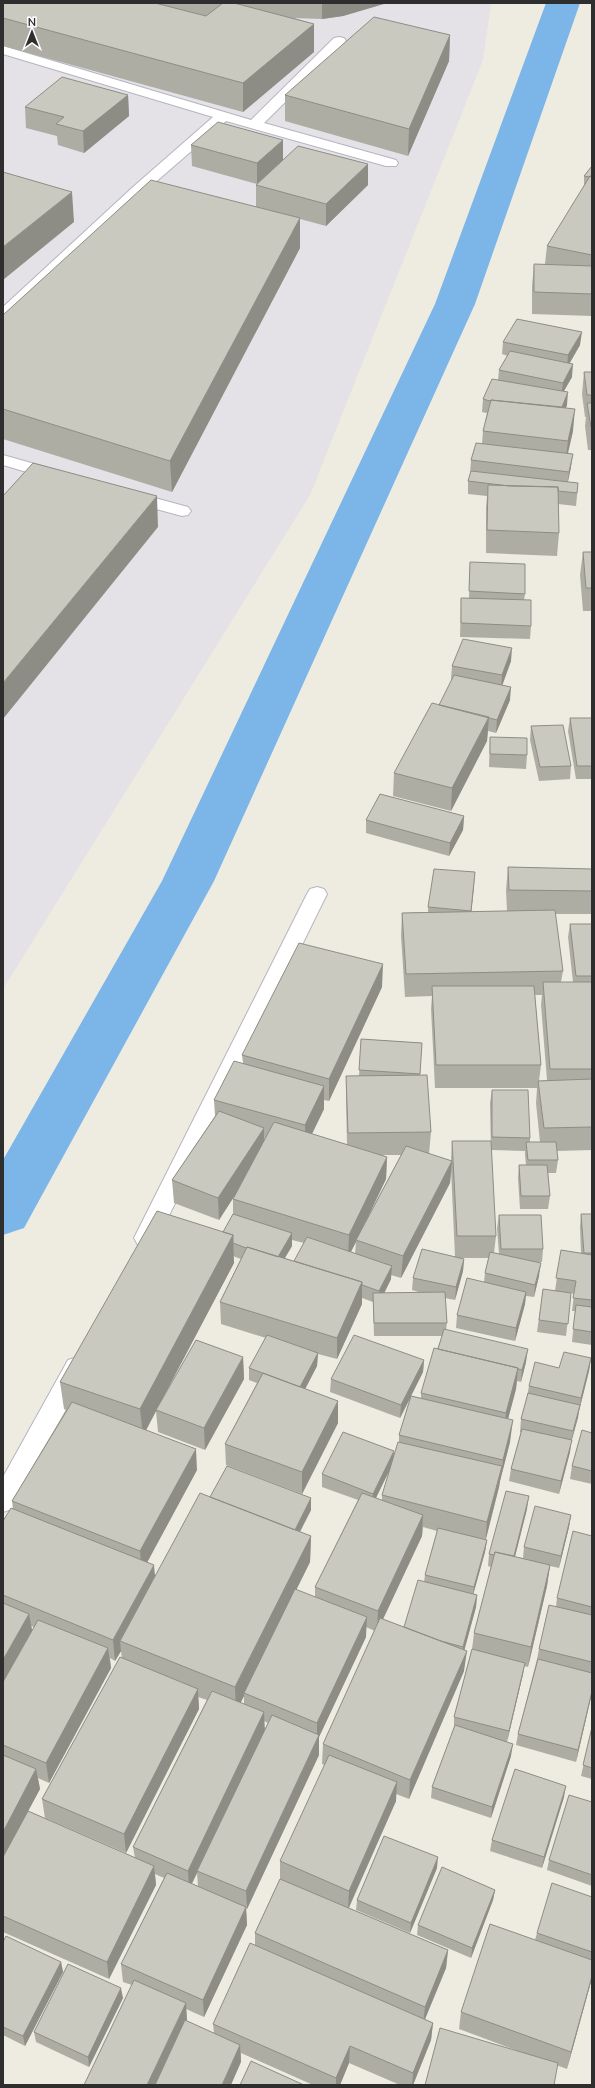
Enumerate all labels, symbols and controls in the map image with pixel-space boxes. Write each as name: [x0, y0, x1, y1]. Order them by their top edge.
north arrow: [12, 12, 52, 52]
text: N: [28, 15, 36, 29]

